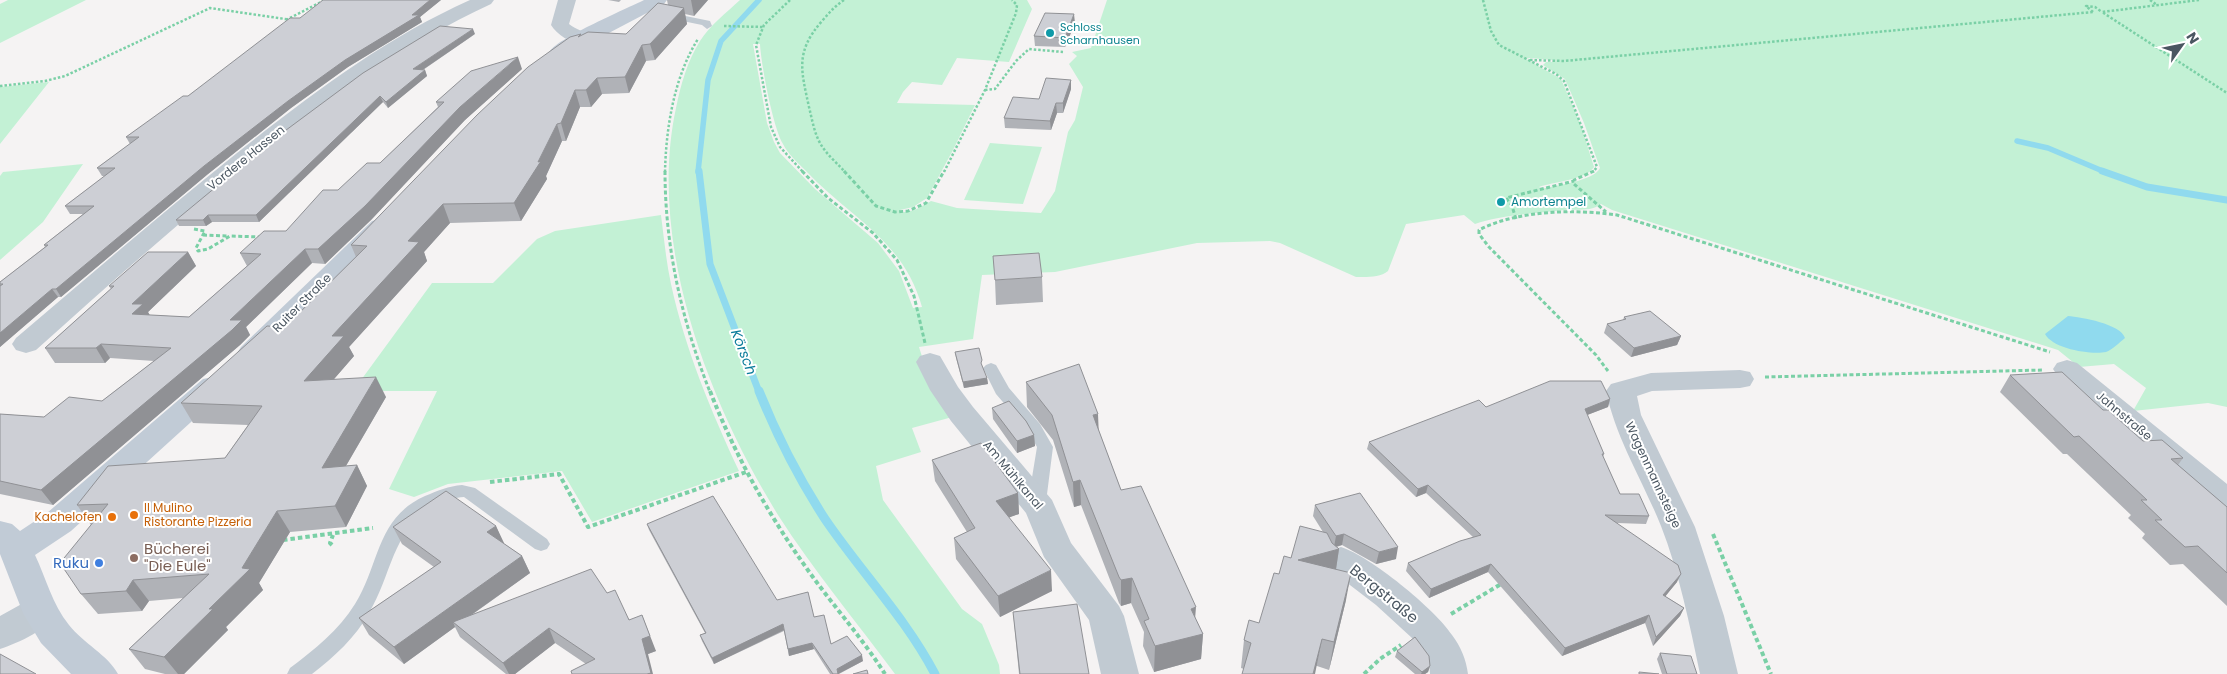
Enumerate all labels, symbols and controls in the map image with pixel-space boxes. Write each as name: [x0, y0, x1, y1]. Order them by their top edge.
place label: Schloss Scharnhausen: [1060, 19, 1140, 48]
north arrow: [2157, 20, 2207, 70]
marker: Schloss Scharnhausen: [1044, 27, 1056, 39]
text: N: [2182, 28, 2204, 48]
street label: Vordere Hassen: [203, 121, 288, 194]
place label: Amortempel: [1511, 193, 1586, 210]
marker: Amortempel: [1495, 196, 1507, 208]
street label: Ruiter Straße: [268, 269, 335, 336]
water label: Körsch: [726, 326, 762, 378]
street label: Jahnstraße: [2093, 387, 2156, 444]
street label: Wagenmannsteige: [1621, 419, 1686, 531]
street label: Am Mühlkanal: [979, 437, 1047, 513]
place label: Il Mulino Ristorante Pizzeria: [144, 499, 252, 530]
place label: Kachelofen: [35, 508, 102, 525]
marker: Il Mulino Ristorante Pizzeria: [128, 509, 140, 521]
marker: Kachelofen: [106, 511, 118, 523]
place label: Bücherei "Die Eule": [144, 538, 211, 576]
place label: Ruku: [53, 552, 89, 573]
marker: Bücherei "Die Eule": [128, 552, 140, 564]
marker: Ruku: [93, 557, 105, 569]
street label: Bergstraße: [1346, 559, 1423, 628]

